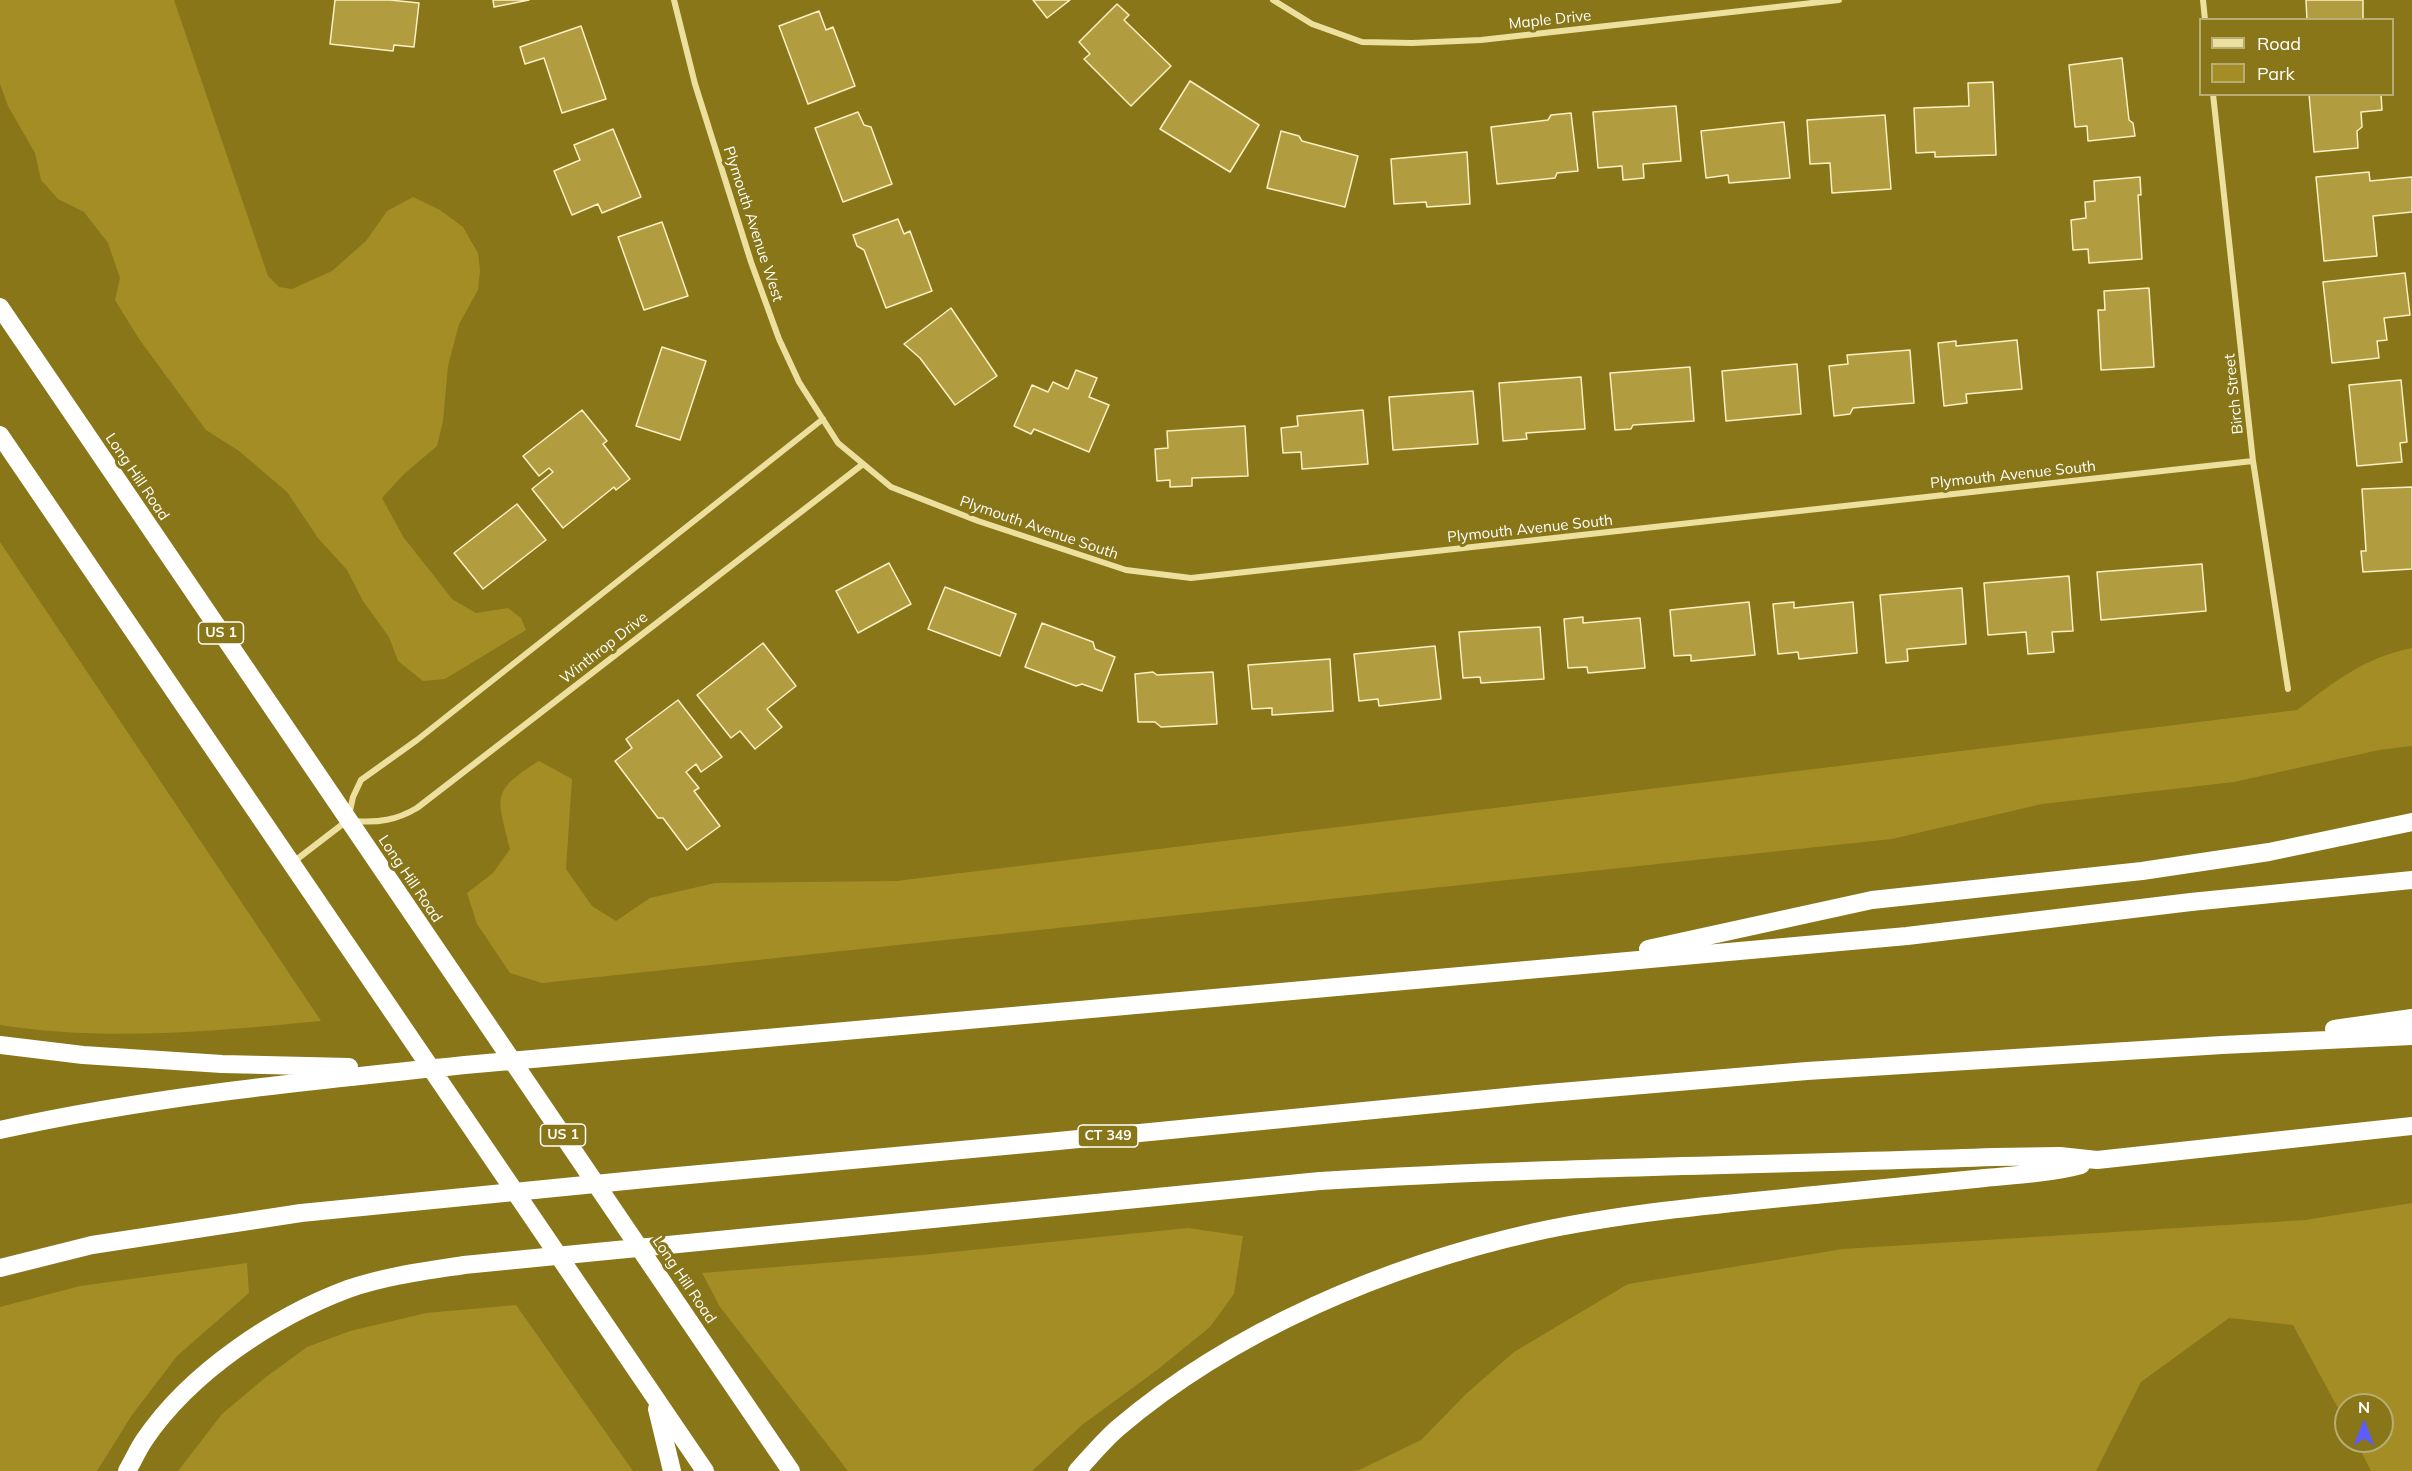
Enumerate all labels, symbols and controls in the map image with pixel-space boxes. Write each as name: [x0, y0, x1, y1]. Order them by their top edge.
street label: Maple Drive: [1508, 7, 1592, 33]
legend: [2199, 18, 2394, 96]
text: Road: [2257, 32, 2301, 55]
text: Park: [2257, 62, 2295, 85]
street label: Plymouth Avenue West: [719, 144, 787, 304]
street label: Birch Street: [2221, 353, 2247, 435]
street label: Long Hill Road: [101, 430, 173, 524]
street label: Plymouth Avenue South: [1929, 457, 2097, 493]
street label: Plymouth Avenue South: [957, 492, 1121, 564]
street label: Plymouth Avenue South: [1446, 511, 1614, 547]
street label: Winthrop Drive: [557, 608, 651, 688]
road number: US 1: [198, 622, 244, 644]
street label: Long Hill Road: [374, 832, 446, 926]
road number: US 1: [540, 1124, 586, 1146]
road number: CT 349: [1078, 1125, 1138, 1147]
street label: Long Hill Road: [648, 1233, 720, 1327]
north arrow: [2334, 1393, 2394, 1453]
text: N: [2358, 1397, 2370, 1417]

